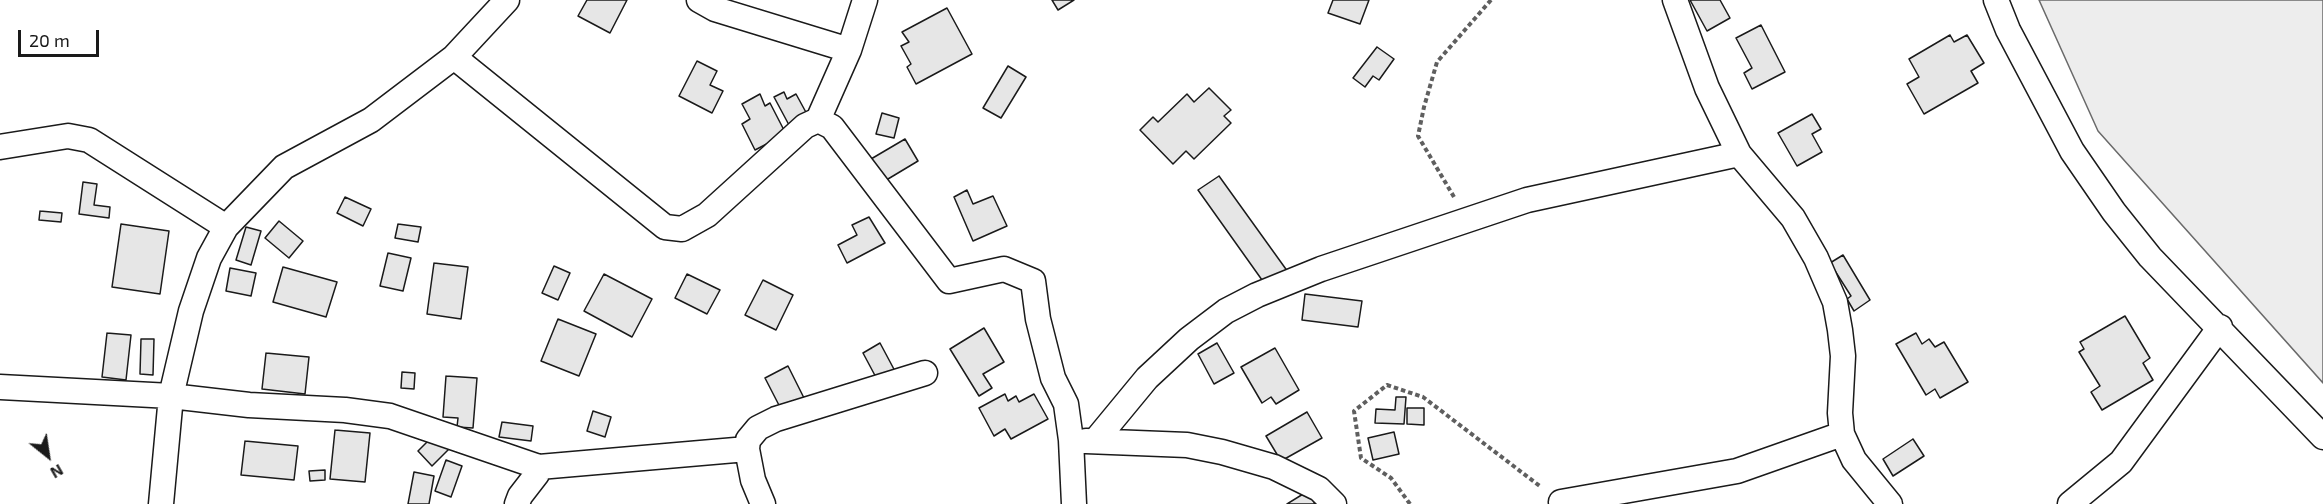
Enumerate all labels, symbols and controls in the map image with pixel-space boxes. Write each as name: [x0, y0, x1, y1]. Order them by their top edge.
scale bar: [21, 18, 102, 56]
text: 20 m: [29, 29, 70, 51]
north arrow: [18, 426, 78, 486]
text: N: [47, 461, 67, 483]

